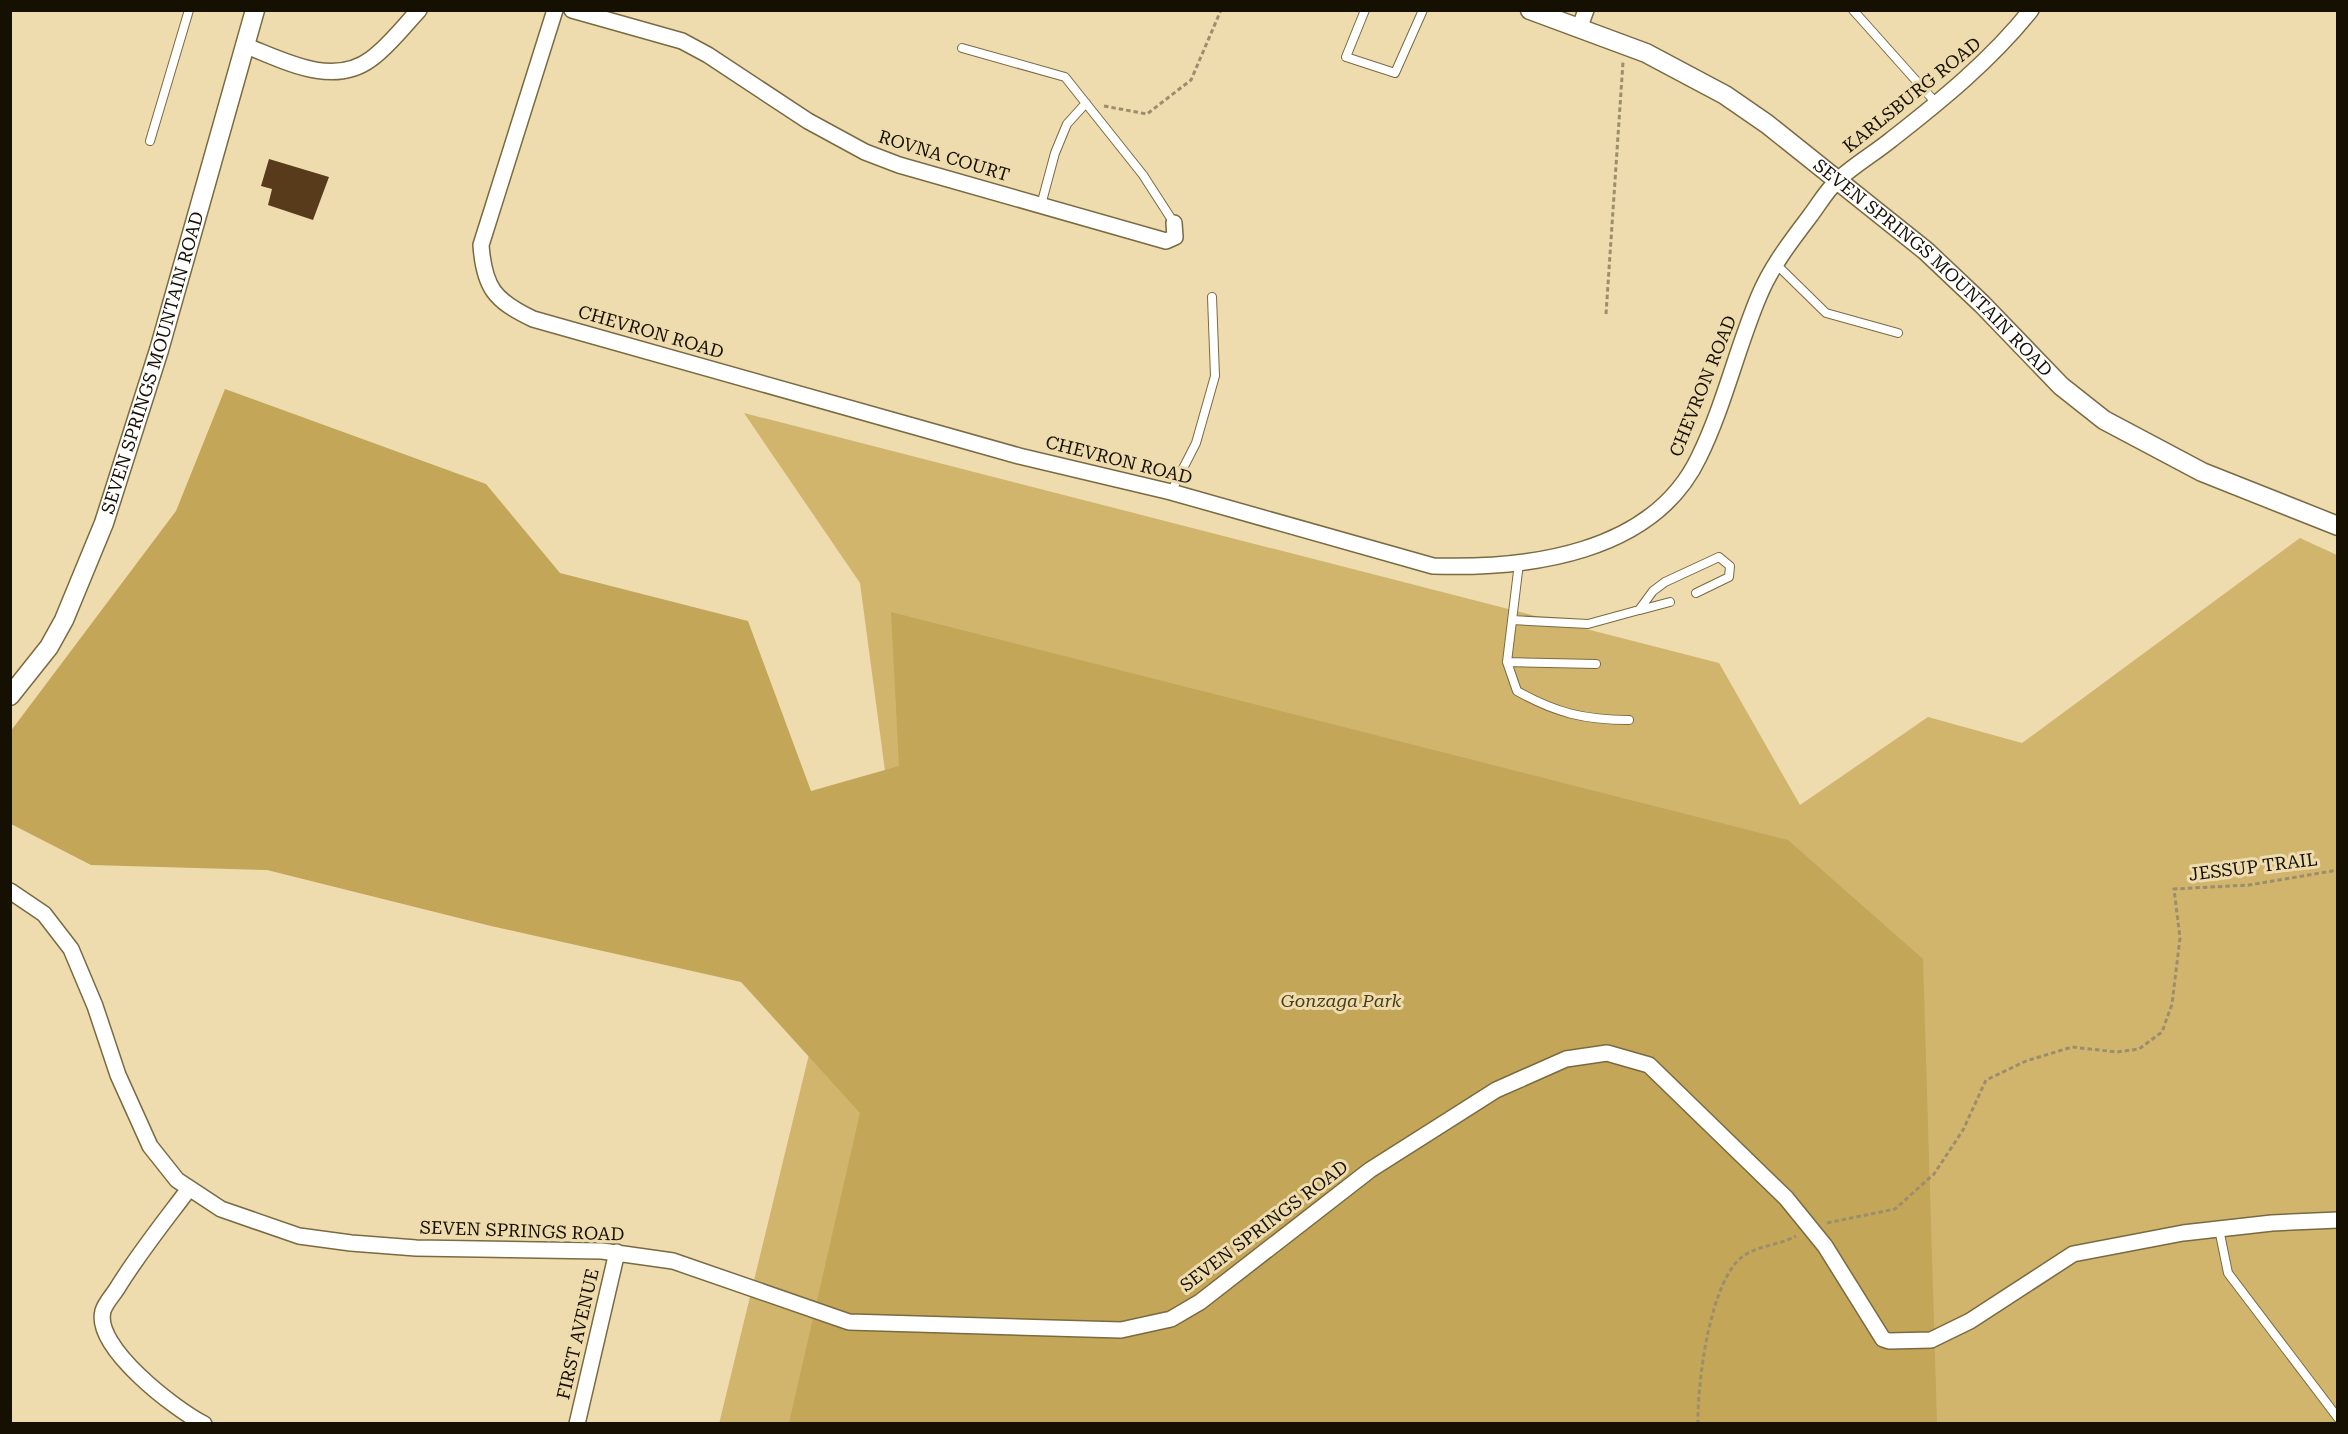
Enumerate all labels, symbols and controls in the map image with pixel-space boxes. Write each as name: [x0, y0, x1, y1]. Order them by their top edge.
street label: KARLSBURG ROAD: [1839, 33, 1985, 157]
street label: ROVNA COURT: [876, 126, 1012, 185]
street label: SEVEN SPRINGS MOUNTAIN ROAD: [1809, 154, 2057, 381]
street label: SEVEN SPRINGS MOUNTAIN ROAD: [97, 209, 208, 516]
street label: CHEVRON ROAD: [576, 301, 726, 362]
street label: CHEVRON ROAD: [1665, 312, 1740, 459]
street label: CHEVRON ROAD: [1044, 431, 1195, 488]
street label: JESSUP TRAIL: [2187, 848, 2319, 885]
park label: Gonzaga Park: [1281, 990, 1402, 1011]
street label: SEVEN SPRINGS ROAD: [1176, 1156, 1352, 1296]
street label: SEVEN SPRINGS ROAD: [419, 1216, 625, 1245]
street label: FIRST AVENUE: [552, 1266, 603, 1401]

